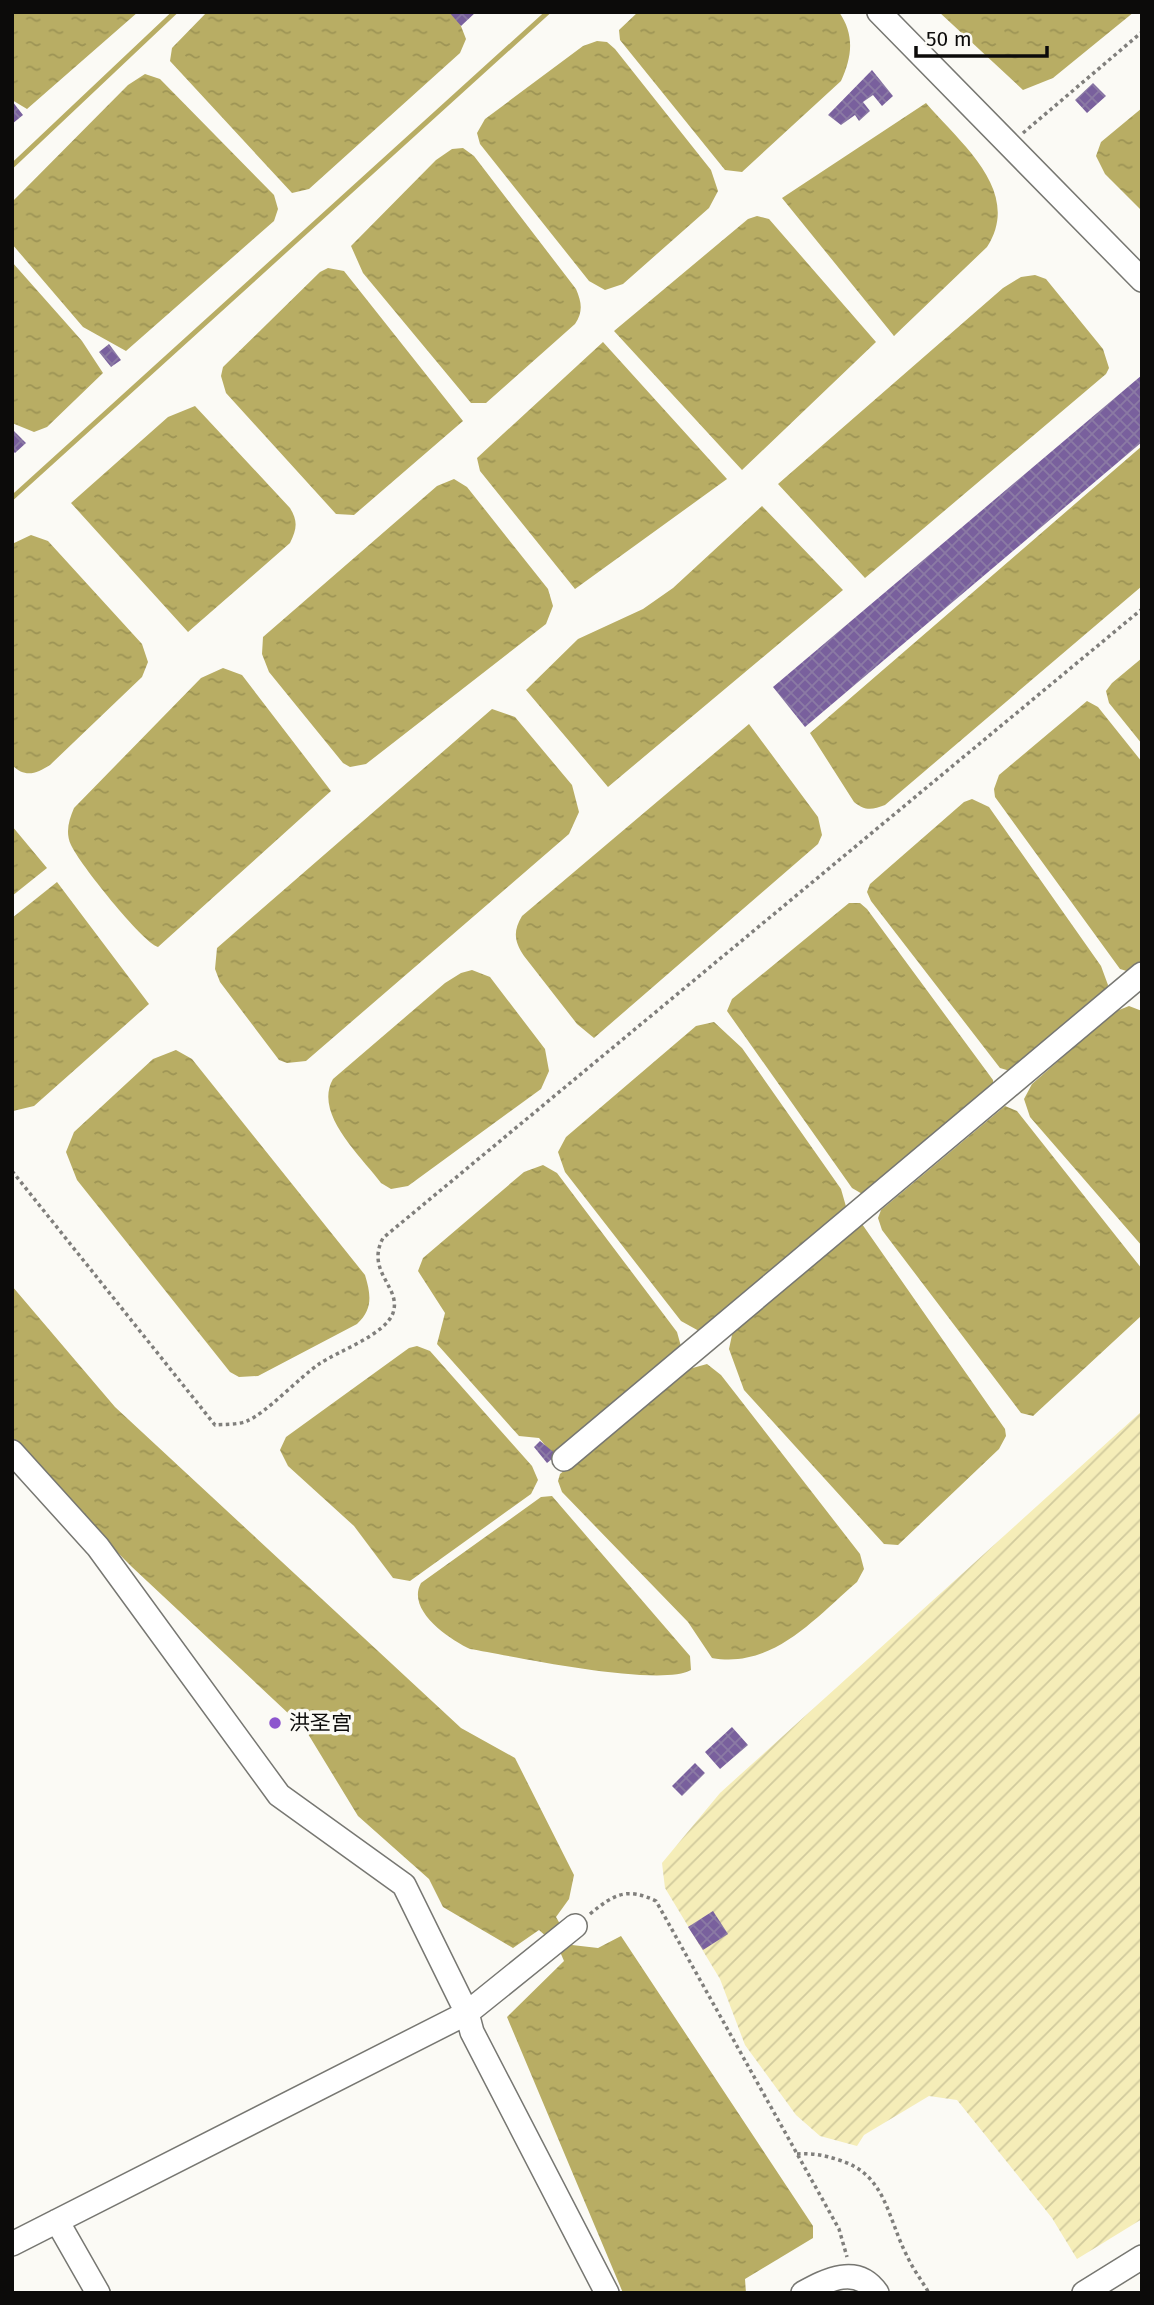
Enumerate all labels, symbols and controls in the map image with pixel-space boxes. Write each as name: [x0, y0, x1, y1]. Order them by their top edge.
scale bar: [916, 14, 1047, 58]
text: 50 m: [926, 26, 972, 52]
place label: 洪圣宫: [289, 1710, 352, 1736]
marker: 洪圣宫: [267, 1715, 283, 1731]

